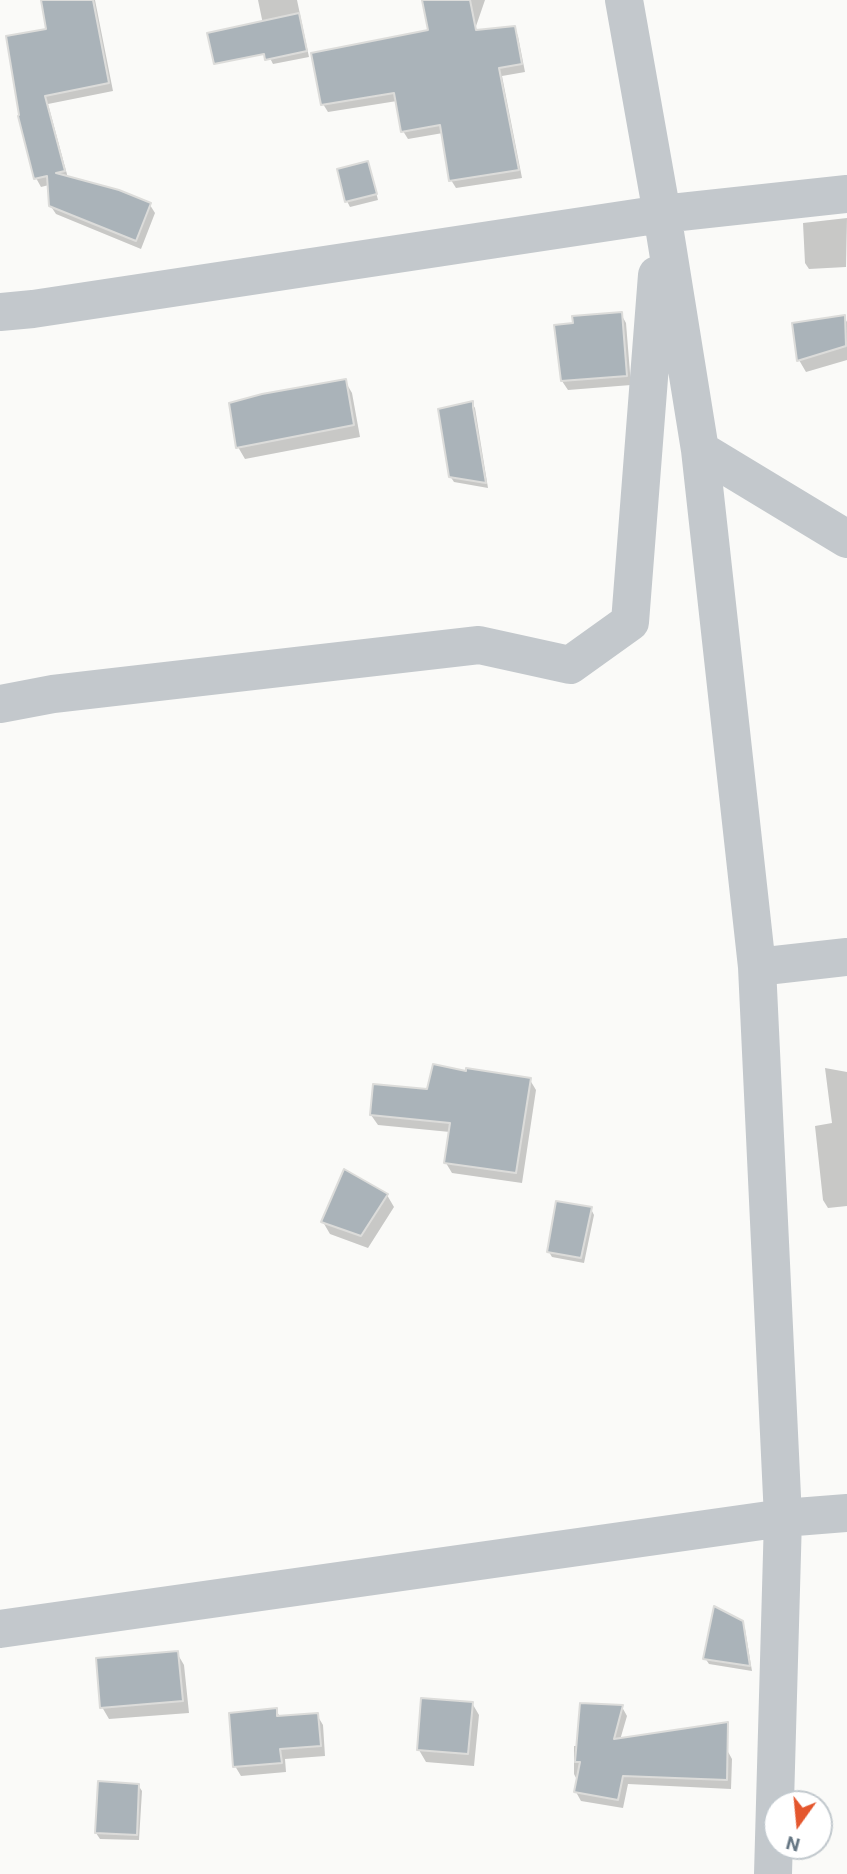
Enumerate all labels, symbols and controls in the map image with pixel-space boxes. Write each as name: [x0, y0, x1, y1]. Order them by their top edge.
north arrow: [763, 1790, 833, 1860]
text: N: [784, 1831, 802, 1857]

